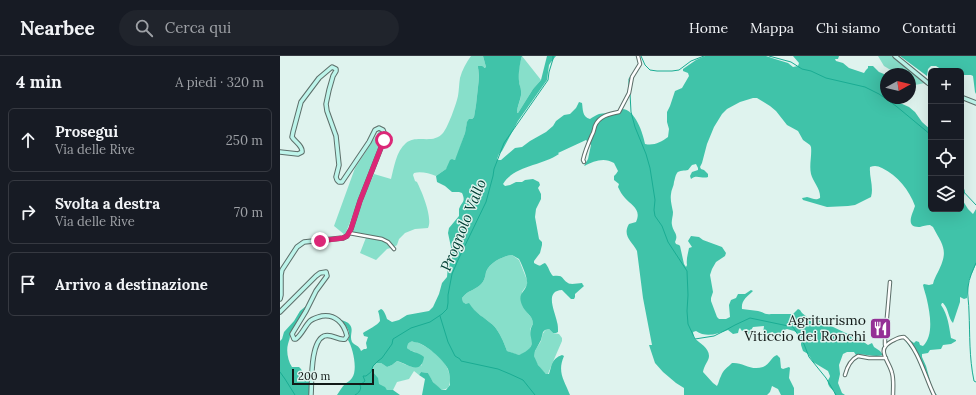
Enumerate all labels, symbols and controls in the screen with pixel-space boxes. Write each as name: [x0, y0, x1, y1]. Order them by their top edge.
search box: [119, 10, 399, 46]
text: Nearbee: [20, 16, 95, 40]
icon: search: [133, 17, 155, 39]
text: Cerca qui: [165, 18, 231, 37]
text: Home: [689, 19, 728, 37]
text: Mappa: [750, 19, 794, 37]
text: Chi siamo: [816, 19, 880, 37]
text: Contatti: [902, 19, 956, 37]
north arrow: [880, 68, 916, 104]
map controls: [928, 68, 964, 212]
button: +: [928, 68, 964, 104]
text: 4 min: [16, 71, 62, 93]
text: A piedi · 320 m: [175, 74, 264, 91]
button: −: [928, 104, 964, 140]
text: Prosegui: [55, 122, 118, 141]
icon: ahead: [17, 129, 39, 151]
route start: [375, 131, 393, 149]
text: 250 m: [226, 132, 263, 149]
button: locate: [928, 140, 964, 176]
text: Via delle Rive: [55, 141, 135, 158]
water label: Prognolo Vallo: [436, 176, 490, 274]
button: layers: [928, 176, 964, 212]
text: Svolta a destra: [55, 194, 160, 213]
icon: right: [17, 201, 39, 223]
text: 70 m: [234, 204, 263, 221]
text: Via delle Rive: [55, 213, 135, 230]
route end: [311, 232, 329, 250]
icon: arrive: [17, 273, 39, 295]
text: Arrivo a destinazione: [55, 275, 208, 294]
place label: Agriturismo Viticcio dei Ronchi: [743, 311, 866, 345]
restaurant icon: Agriturismo Viticcio dei Ronchi: [868, 315, 894, 341]
scale bar: [292, 367, 374, 386]
text: 200 m: [298, 369, 330, 383]

